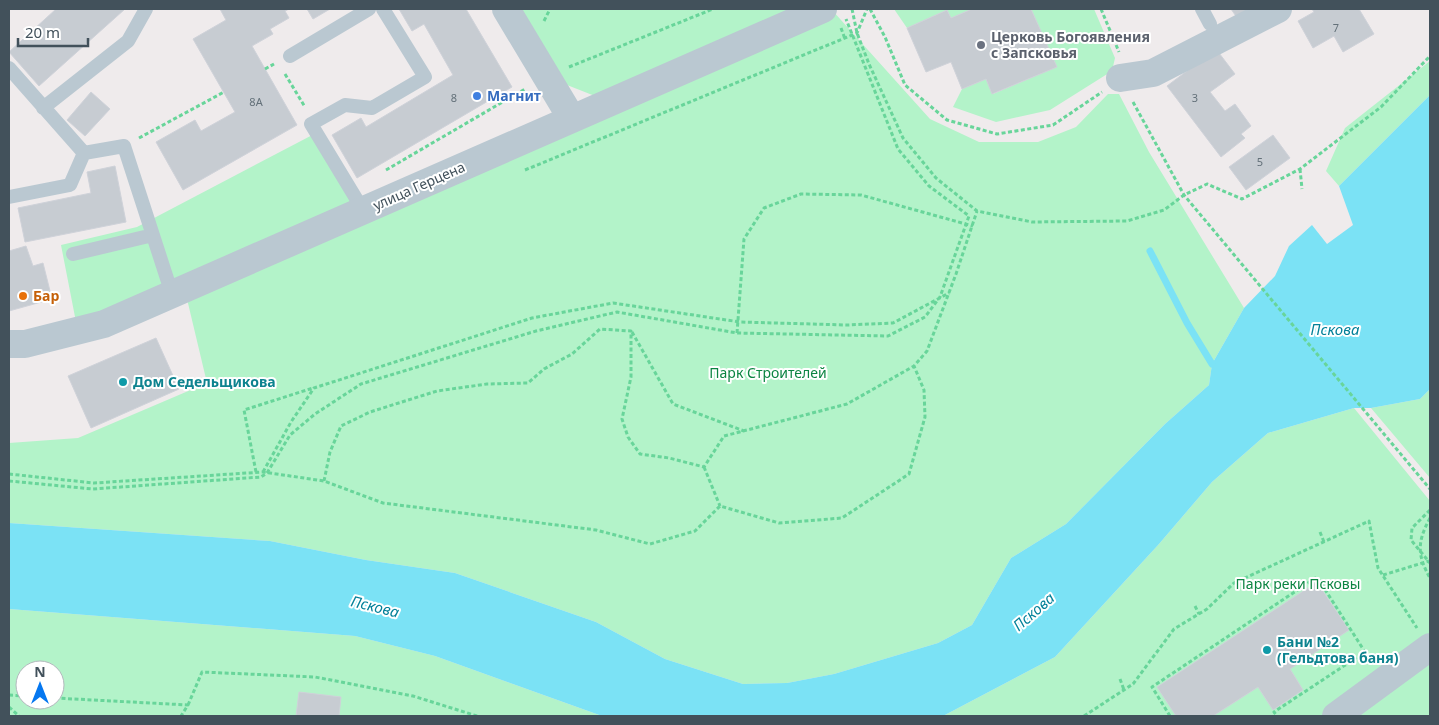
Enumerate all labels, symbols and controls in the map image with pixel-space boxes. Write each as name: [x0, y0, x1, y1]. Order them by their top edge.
scale bar: [18, 15, 88, 47]
house number: 7: [1333, 20, 1339, 35]
text: 20 m: [25, 22, 60, 42]
place label: Церковь Богоявления с Запсковья: [991, 27, 1150, 62]
marker: Церковь Богоявления с Запсковья: [975, 39, 987, 51]
place label: Магнит: [487, 86, 541, 105]
house number: 8: [451, 90, 457, 105]
marker: Магнит: [471, 90, 483, 102]
house number: 3: [1192, 90, 1198, 105]
house number: 8А: [249, 94, 264, 109]
house number: 5: [1257, 154, 1263, 169]
street label: улица Герцена: [370, 157, 468, 214]
place label: Бар: [33, 286, 59, 305]
marker: Бар: [17, 290, 29, 302]
water label: Пскова: [1311, 319, 1360, 339]
park label: Парк Строителей: [709, 363, 827, 382]
place label: Дом Седельщикова: [133, 372, 276, 391]
marker: Дом Седельщикова: [117, 376, 129, 388]
park label: Парк реки Псковы: [1236, 574, 1360, 593]
water label: Пскова: [1008, 587, 1059, 635]
water label: Пскова: [349, 590, 402, 622]
place label: Бани №2 (Гельдтова баня): [1277, 632, 1399, 667]
marker: Бани №2 (Гельдтова баня): [1261, 644, 1273, 656]
north arrow: [15, 660, 65, 710]
text: N: [34, 662, 46, 681]

